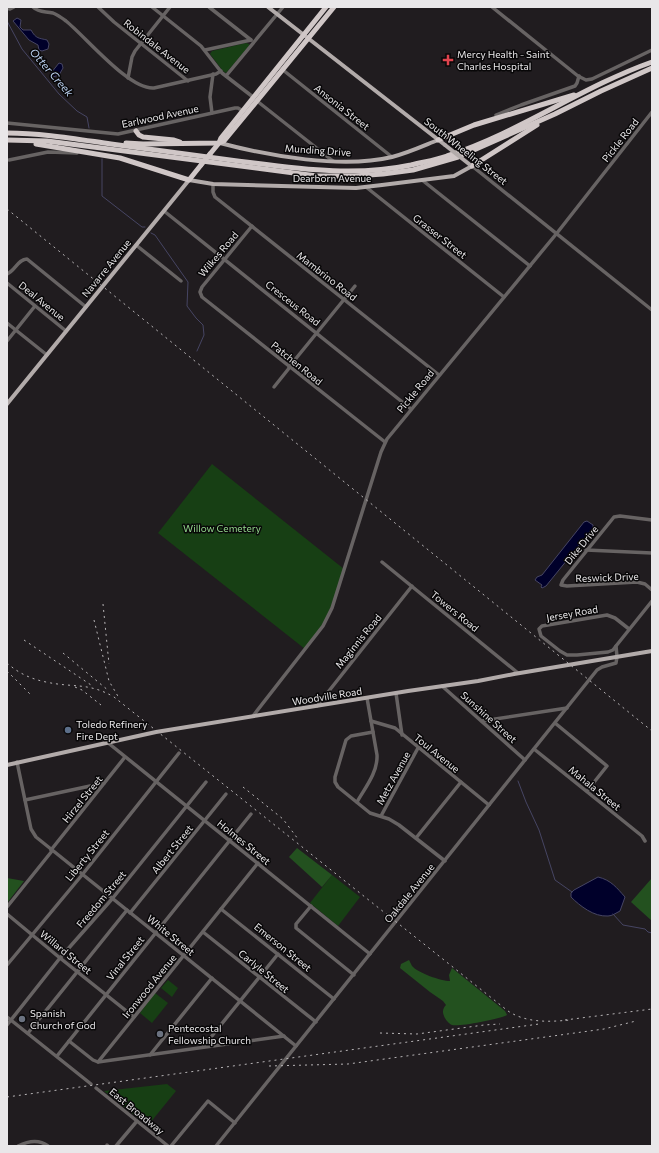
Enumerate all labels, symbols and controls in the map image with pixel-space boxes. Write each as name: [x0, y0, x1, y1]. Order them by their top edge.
street label: Robindale Avenue: [122, 16, 192, 76]
water label: Otter Creek: [28, 45, 77, 100]
place label: Mercy Health - Saint Charles Hospital: [457, 48, 550, 72]
marker: Mercy Health - Saint Charles Hospital: [442, 54, 454, 66]
street label: Ansonia Street: [312, 82, 372, 132]
street label: Earlwood Avenue: [120, 102, 200, 130]
street label: South Wheeling Street: [422, 115, 510, 187]
street label: Pickle Road: [599, 116, 641, 164]
street label: Munding Drive: [284, 142, 352, 158]
street label: Dearborn Avenue: [293, 172, 371, 184]
street label: Grasser Street: [411, 211, 469, 261]
street label: Wilkes Road: [196, 229, 241, 279]
street label: Navarre Avenue: [79, 237, 133, 299]
street label: Mambrino Road: [295, 249, 360, 303]
street label: Cresceus Road: [263, 278, 323, 328]
street label: Deal Avenue: [17, 279, 67, 323]
street label: Patchen Road: [269, 339, 325, 387]
street label: Pickle Road: [394, 367, 436, 415]
park label: Willow Cemetery: [183, 522, 261, 534]
street label: Dike Drive: [562, 523, 600, 567]
street label: Reswick Drive: [575, 570, 639, 584]
street label: Towers Road: [429, 588, 482, 634]
street label: Jersey Road: [545, 603, 599, 623]
street label: Maginnis Road: [332, 611, 384, 671]
street label: Woodville Road: [291, 685, 363, 707]
street label: Sunshine Street: [459, 689, 519, 745]
place label: Toledo Refinery Fire Dept: [76, 718, 147, 742]
marker: Toledo Refinery Fire Dept: [63, 725, 73, 735]
street label: Toul Avenue: [412, 731, 462, 775]
street label: Metz Avenue: [373, 749, 413, 807]
street label: Mahala Street: [567, 763, 623, 813]
street label: Hirzel Street: [59, 773, 105, 825]
street label: Holmes Street: [215, 817, 273, 867]
street label: Albert Street: [149, 822, 195, 876]
street label: Liberty Street: [63, 827, 111, 883]
street label: Oakdale Avenue: [381, 861, 437, 925]
street label: Freedom Street: [74, 868, 128, 930]
street label: White Street: [145, 912, 197, 958]
street label: Emerson Street: [252, 920, 314, 974]
street label: Willard Street: [38, 928, 94, 976]
street label: Vinal Street: [104, 934, 146, 982]
street label: Carlyle Street: [236, 947, 292, 995]
street label: Ironwood Avenue: [119, 952, 179, 1020]
place label: Spanish Church of God: [30, 1007, 96, 1031]
marker: Spanish Church of God: [17, 1014, 27, 1024]
place label: Pentecostal Fellowship Church: [168, 1022, 251, 1046]
marker: Pentecostal Fellowship Church: [155, 1029, 165, 1039]
street label: East Broadway: [107, 1085, 167, 1137]

